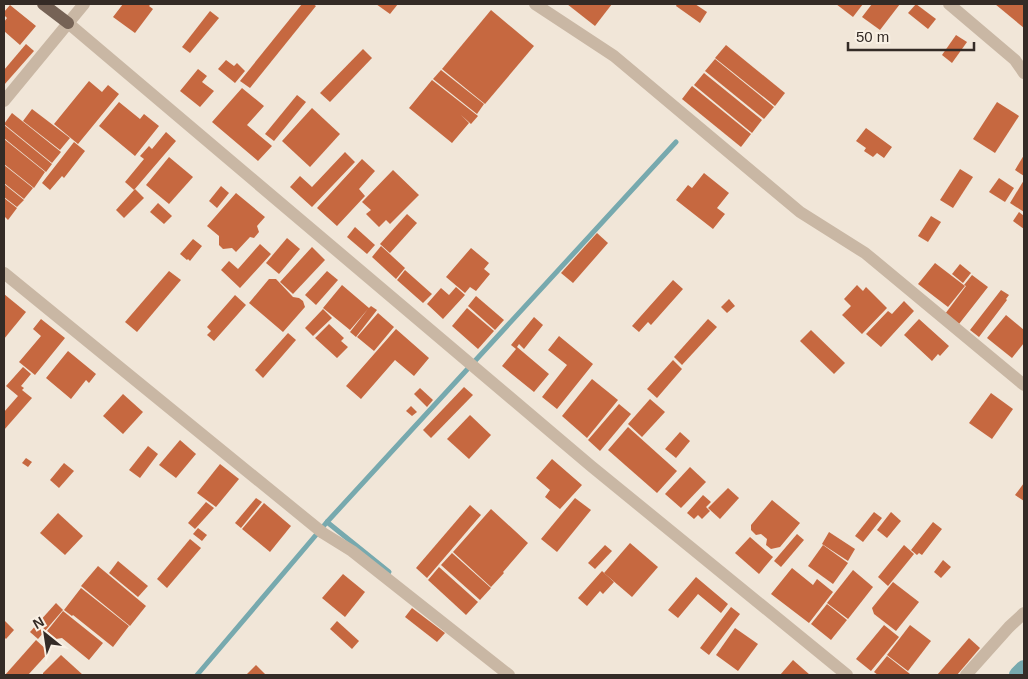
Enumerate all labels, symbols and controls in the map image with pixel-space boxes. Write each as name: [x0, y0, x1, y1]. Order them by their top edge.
scale bar: [848, 20, 974, 52]
text: 50 m: [856, 28, 889, 45]
north arrow: [20, 609, 70, 659]
text: N: [30, 613, 47, 632]

